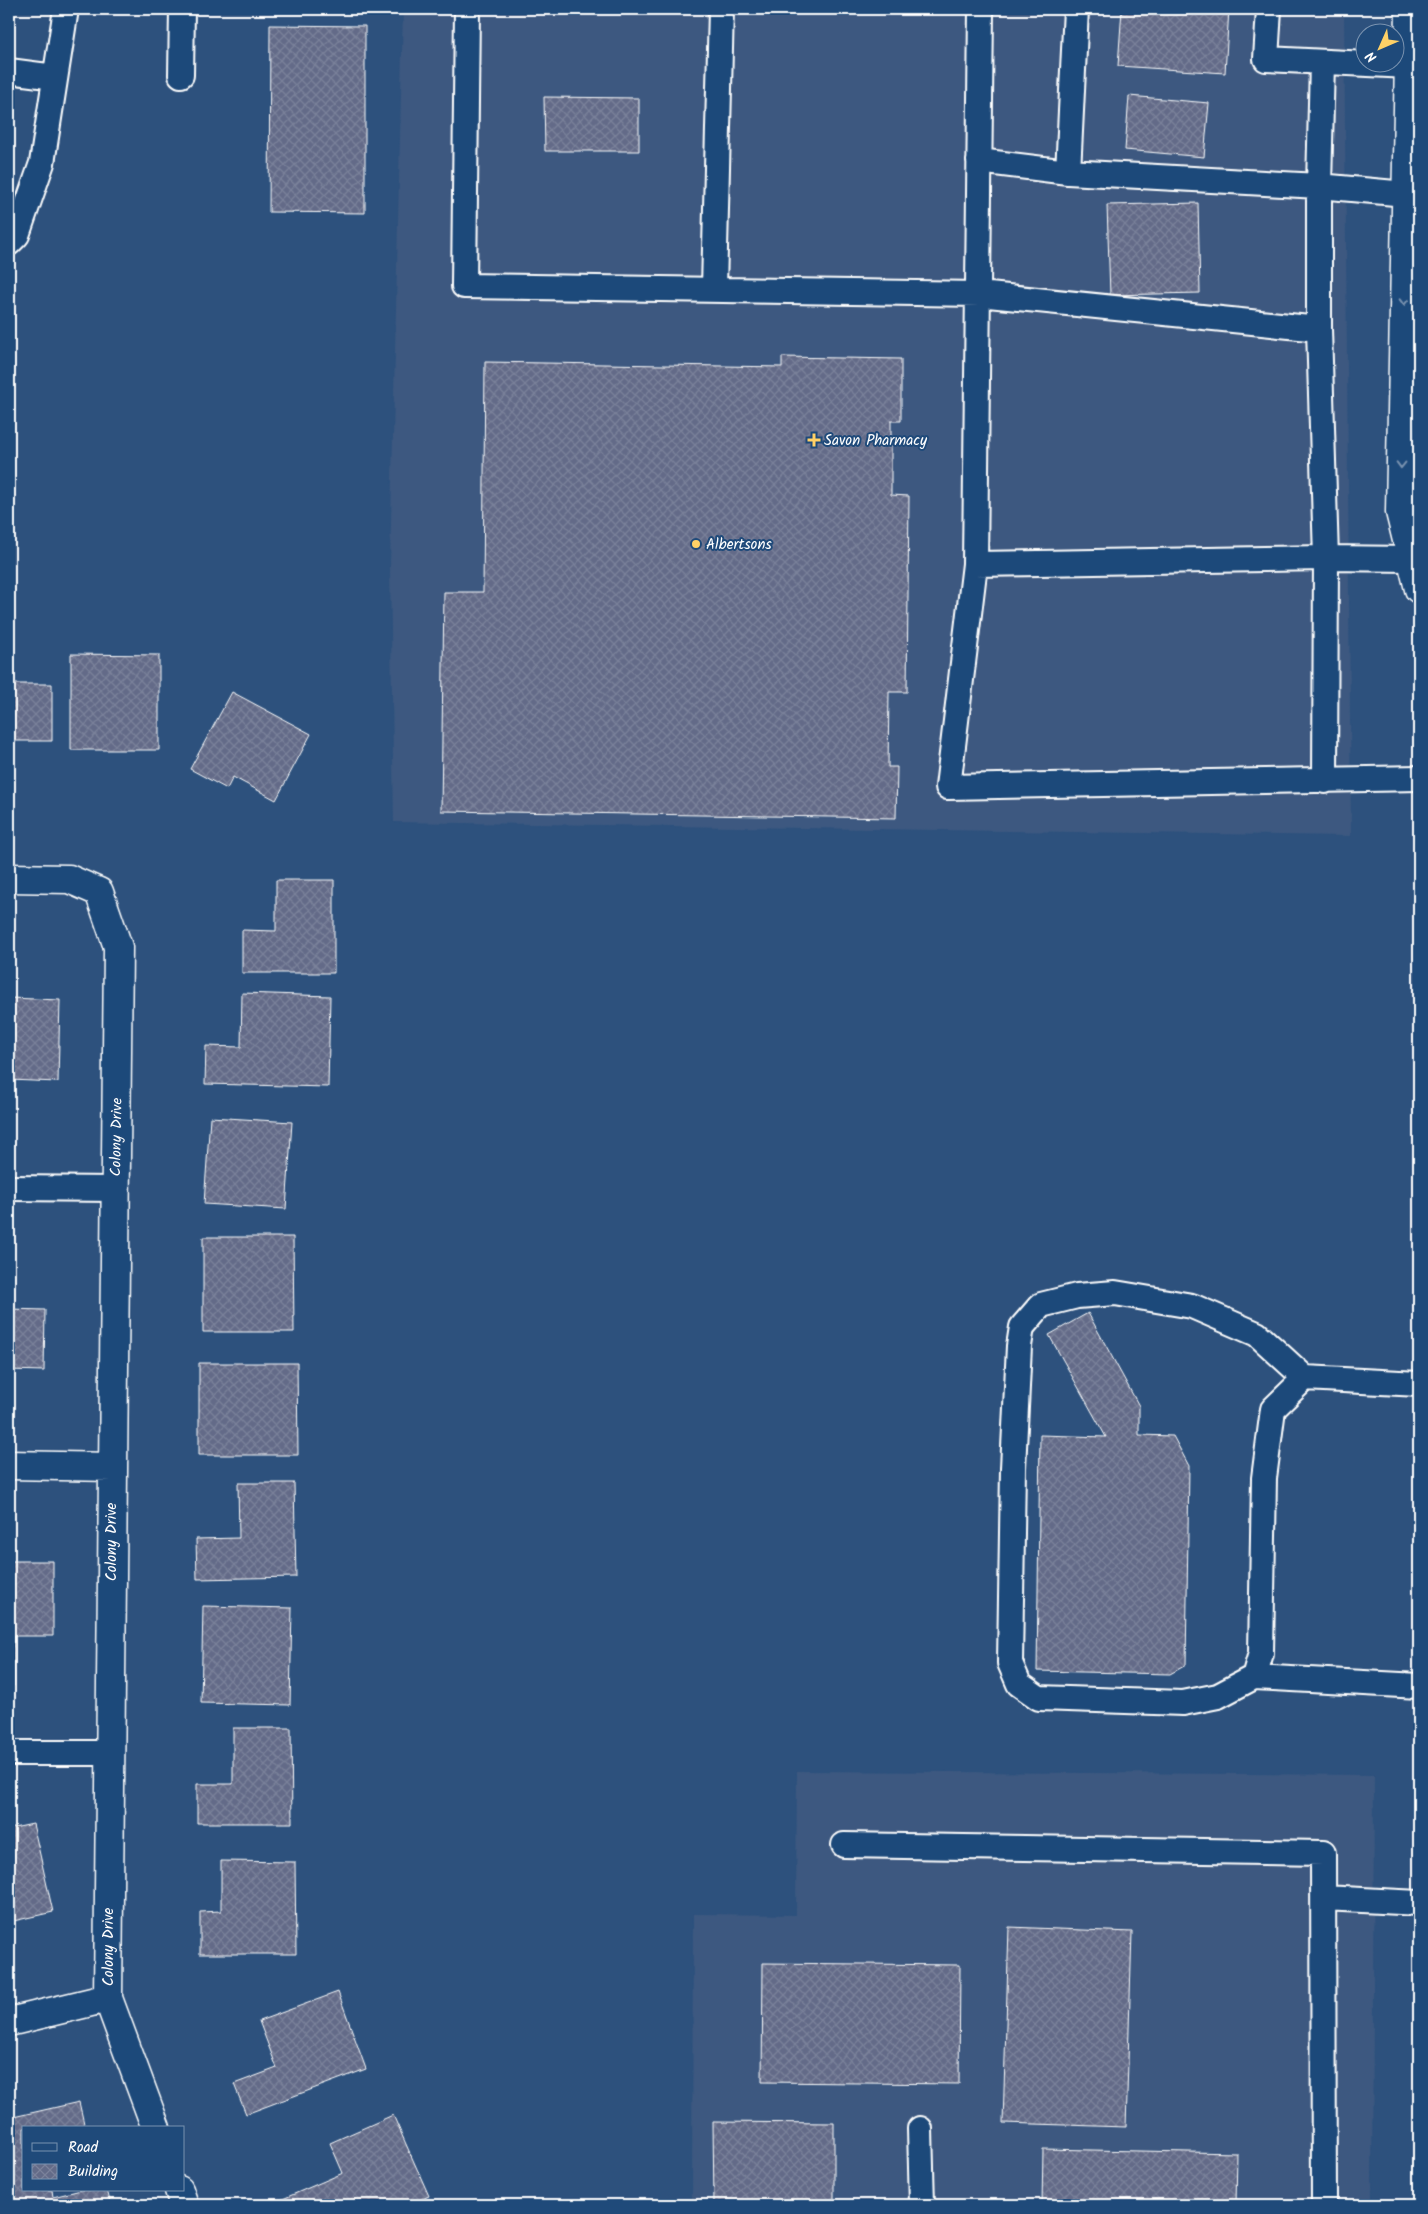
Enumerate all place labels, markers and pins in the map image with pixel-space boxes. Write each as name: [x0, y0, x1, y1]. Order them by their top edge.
place label: Savon Pharmacy: [824, 429, 928, 453]
marker: Savon Pharmacy: [808, 434, 820, 446]
place label: Albertsons: [706, 533, 772, 557]
marker: Albertsons: [690, 538, 702, 550]

